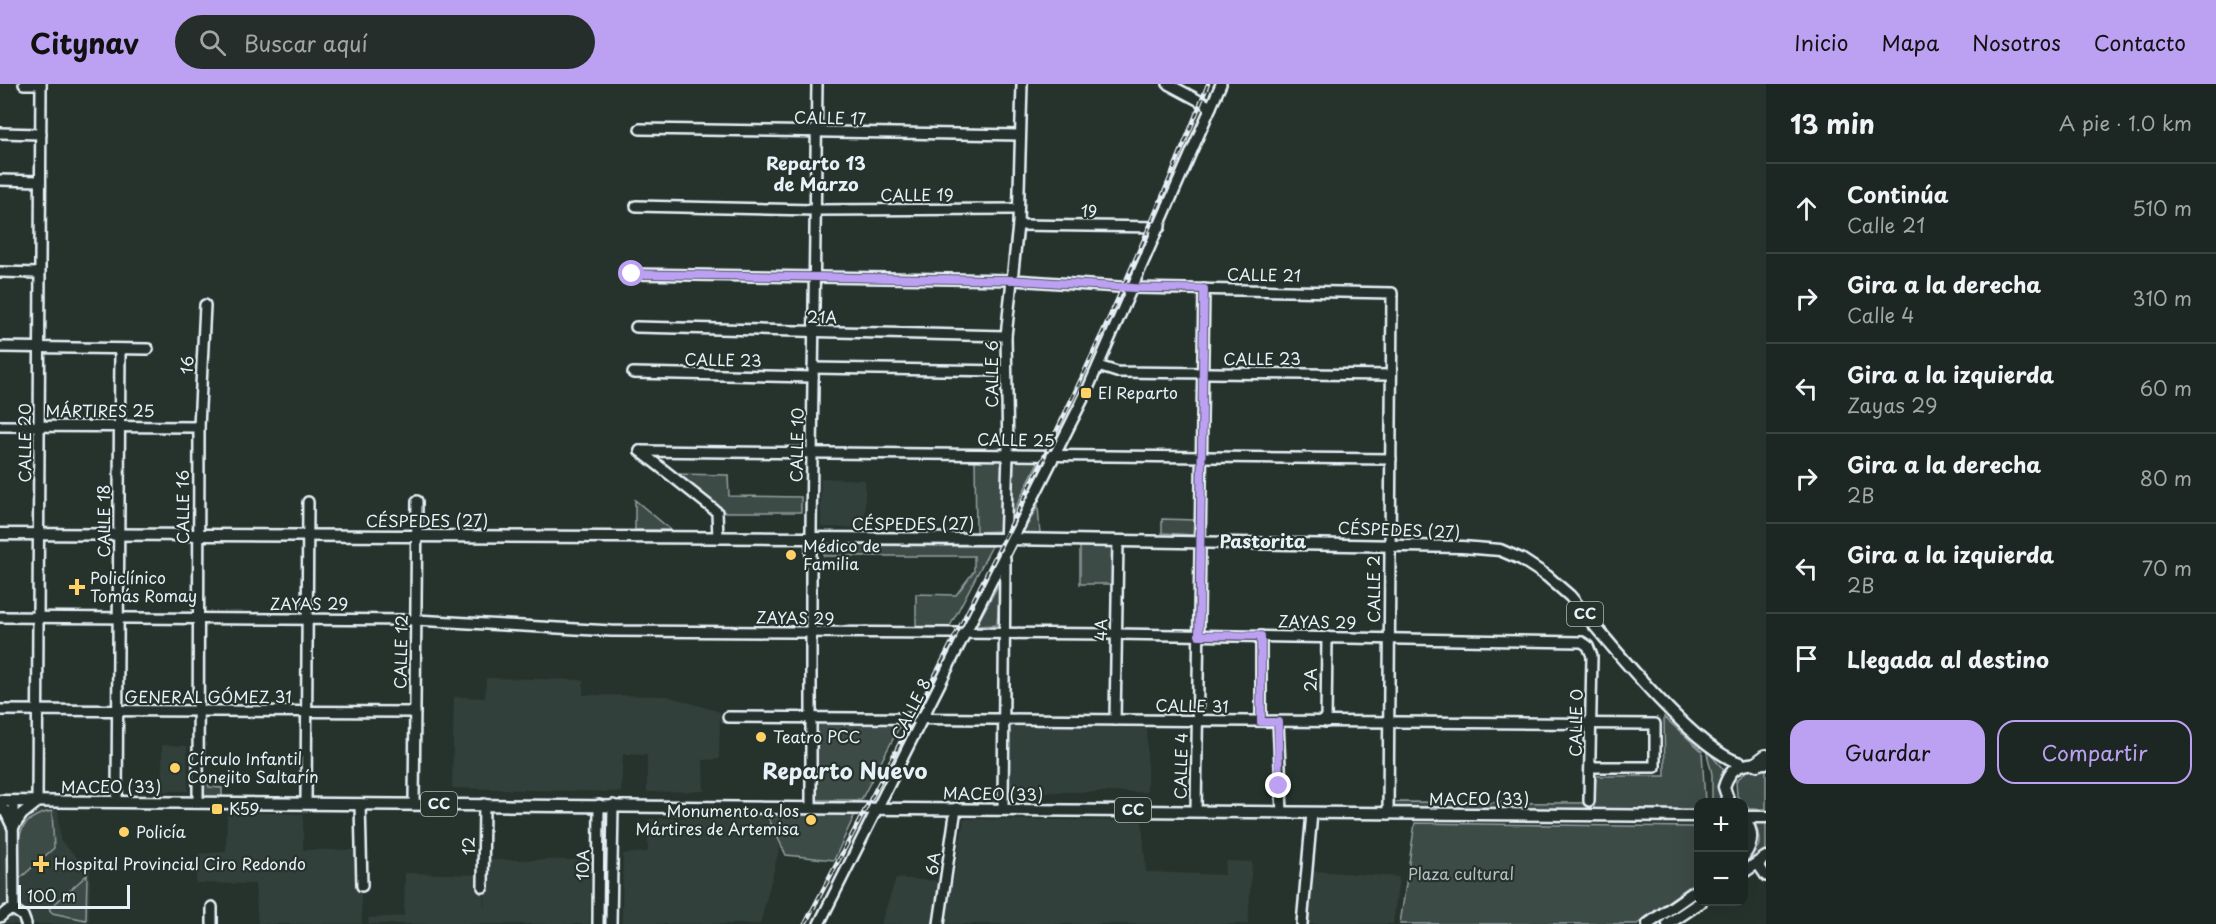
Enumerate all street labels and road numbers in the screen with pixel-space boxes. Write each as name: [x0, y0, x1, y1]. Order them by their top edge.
street label: CALLE 17: [794, 104, 867, 130]
street label: CALLE 19: [880, 182, 954, 206]
street label: 19: [1081, 198, 1097, 222]
street label: CALLE 21: [1227, 261, 1301, 287]
street label: 21A: [807, 304, 838, 328]
street label: CALLE 6: [979, 340, 1003, 408]
street label: CALLE 23: [684, 346, 762, 372]
street label: CALLE 23: [1223, 346, 1301, 370]
street label: 16: [174, 355, 198, 375]
street label: MÁRTIRES 25: [45, 398, 155, 422]
street label: CALLE 20: [12, 403, 36, 483]
street label: CALLE 10: [783, 407, 809, 483]
street label: CALLE 25: [977, 426, 1055, 452]
street label: CALLE 16: [170, 470, 194, 544]
street label: CALLE 18: [91, 485, 115, 558]
street label: CÉSPEDES (27): [366, 508, 488, 532]
street label: CÉSPEDES (27): [852, 511, 974, 535]
street label: CÉSPEDES (27): [1337, 515, 1461, 543]
street label: CALLE 2: [1361, 555, 1385, 623]
street label: ZAYAS 29: [270, 591, 348, 615]
road number: CC: [1567, 602, 1603, 626]
street label: ZAYAS 29: [756, 604, 834, 630]
street label: ZAYAS 29: [1278, 608, 1356, 634]
street label: CALLE 12: [387, 615, 413, 689]
street label: 4A: [1088, 618, 1112, 641]
street label: 2A: [1298, 668, 1322, 692]
street label: CALLE 8: [884, 674, 936, 744]
street label: GENERAL GÓMEZ 31: [124, 684, 292, 708]
street label: CALLE 0: [1562, 689, 1588, 757]
street label: CALLE 31: [1155, 692, 1229, 718]
street label: CALLE 4: [1167, 732, 1193, 800]
street label: MACEO (33): [61, 774, 161, 798]
street label: MACEO (33): [943, 780, 1043, 806]
street label: MACEO (33): [1429, 786, 1529, 810]
road number: CC: [421, 792, 457, 816]
road number: CC: [1115, 798, 1151, 822]
street label: 12: [456, 837, 480, 855]
street label: 10A: [570, 850, 594, 880]
street label: 6A: [918, 851, 946, 877]

